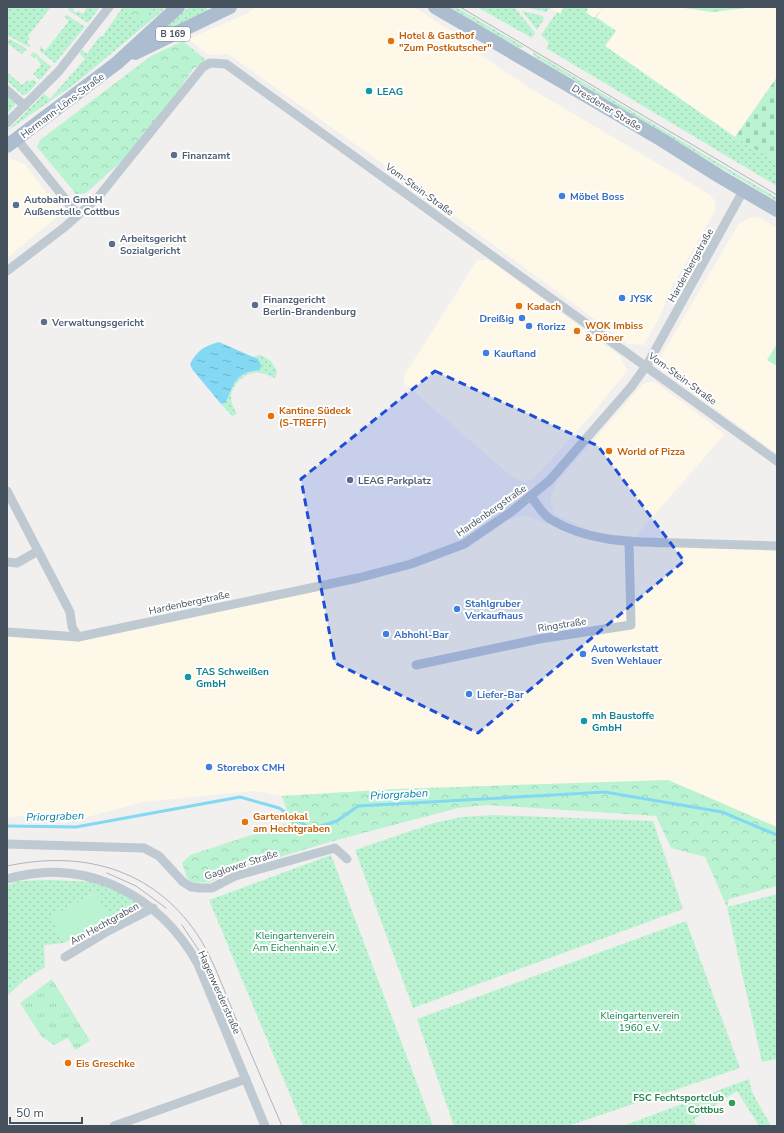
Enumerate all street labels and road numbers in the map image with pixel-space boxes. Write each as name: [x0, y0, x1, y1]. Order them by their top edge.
road number: B 169: [156, 27, 190, 41]
street label: Hermann-Löns-Straße: [18, 70, 107, 142]
street label: Dresdener Straße: [569, 81, 644, 134]
street label: Vom-Stein-Straße: [382, 160, 456, 219]
street label: Hardenbergstraße: [665, 226, 717, 305]
street label: Vom-Stein-Straße: [645, 349, 719, 408]
street label: Hardenbergstraße: [454, 481, 529, 540]
street label: Hardenbergstraße: [147, 588, 231, 618]
street label: Ringstraße: [537, 614, 588, 636]
street label: Gaglower Straße: [203, 846, 280, 883]
street label: Am Hechtgraben: [68, 899, 141, 949]
street label: Hagenwerderstraße: [194, 948, 244, 1036]

